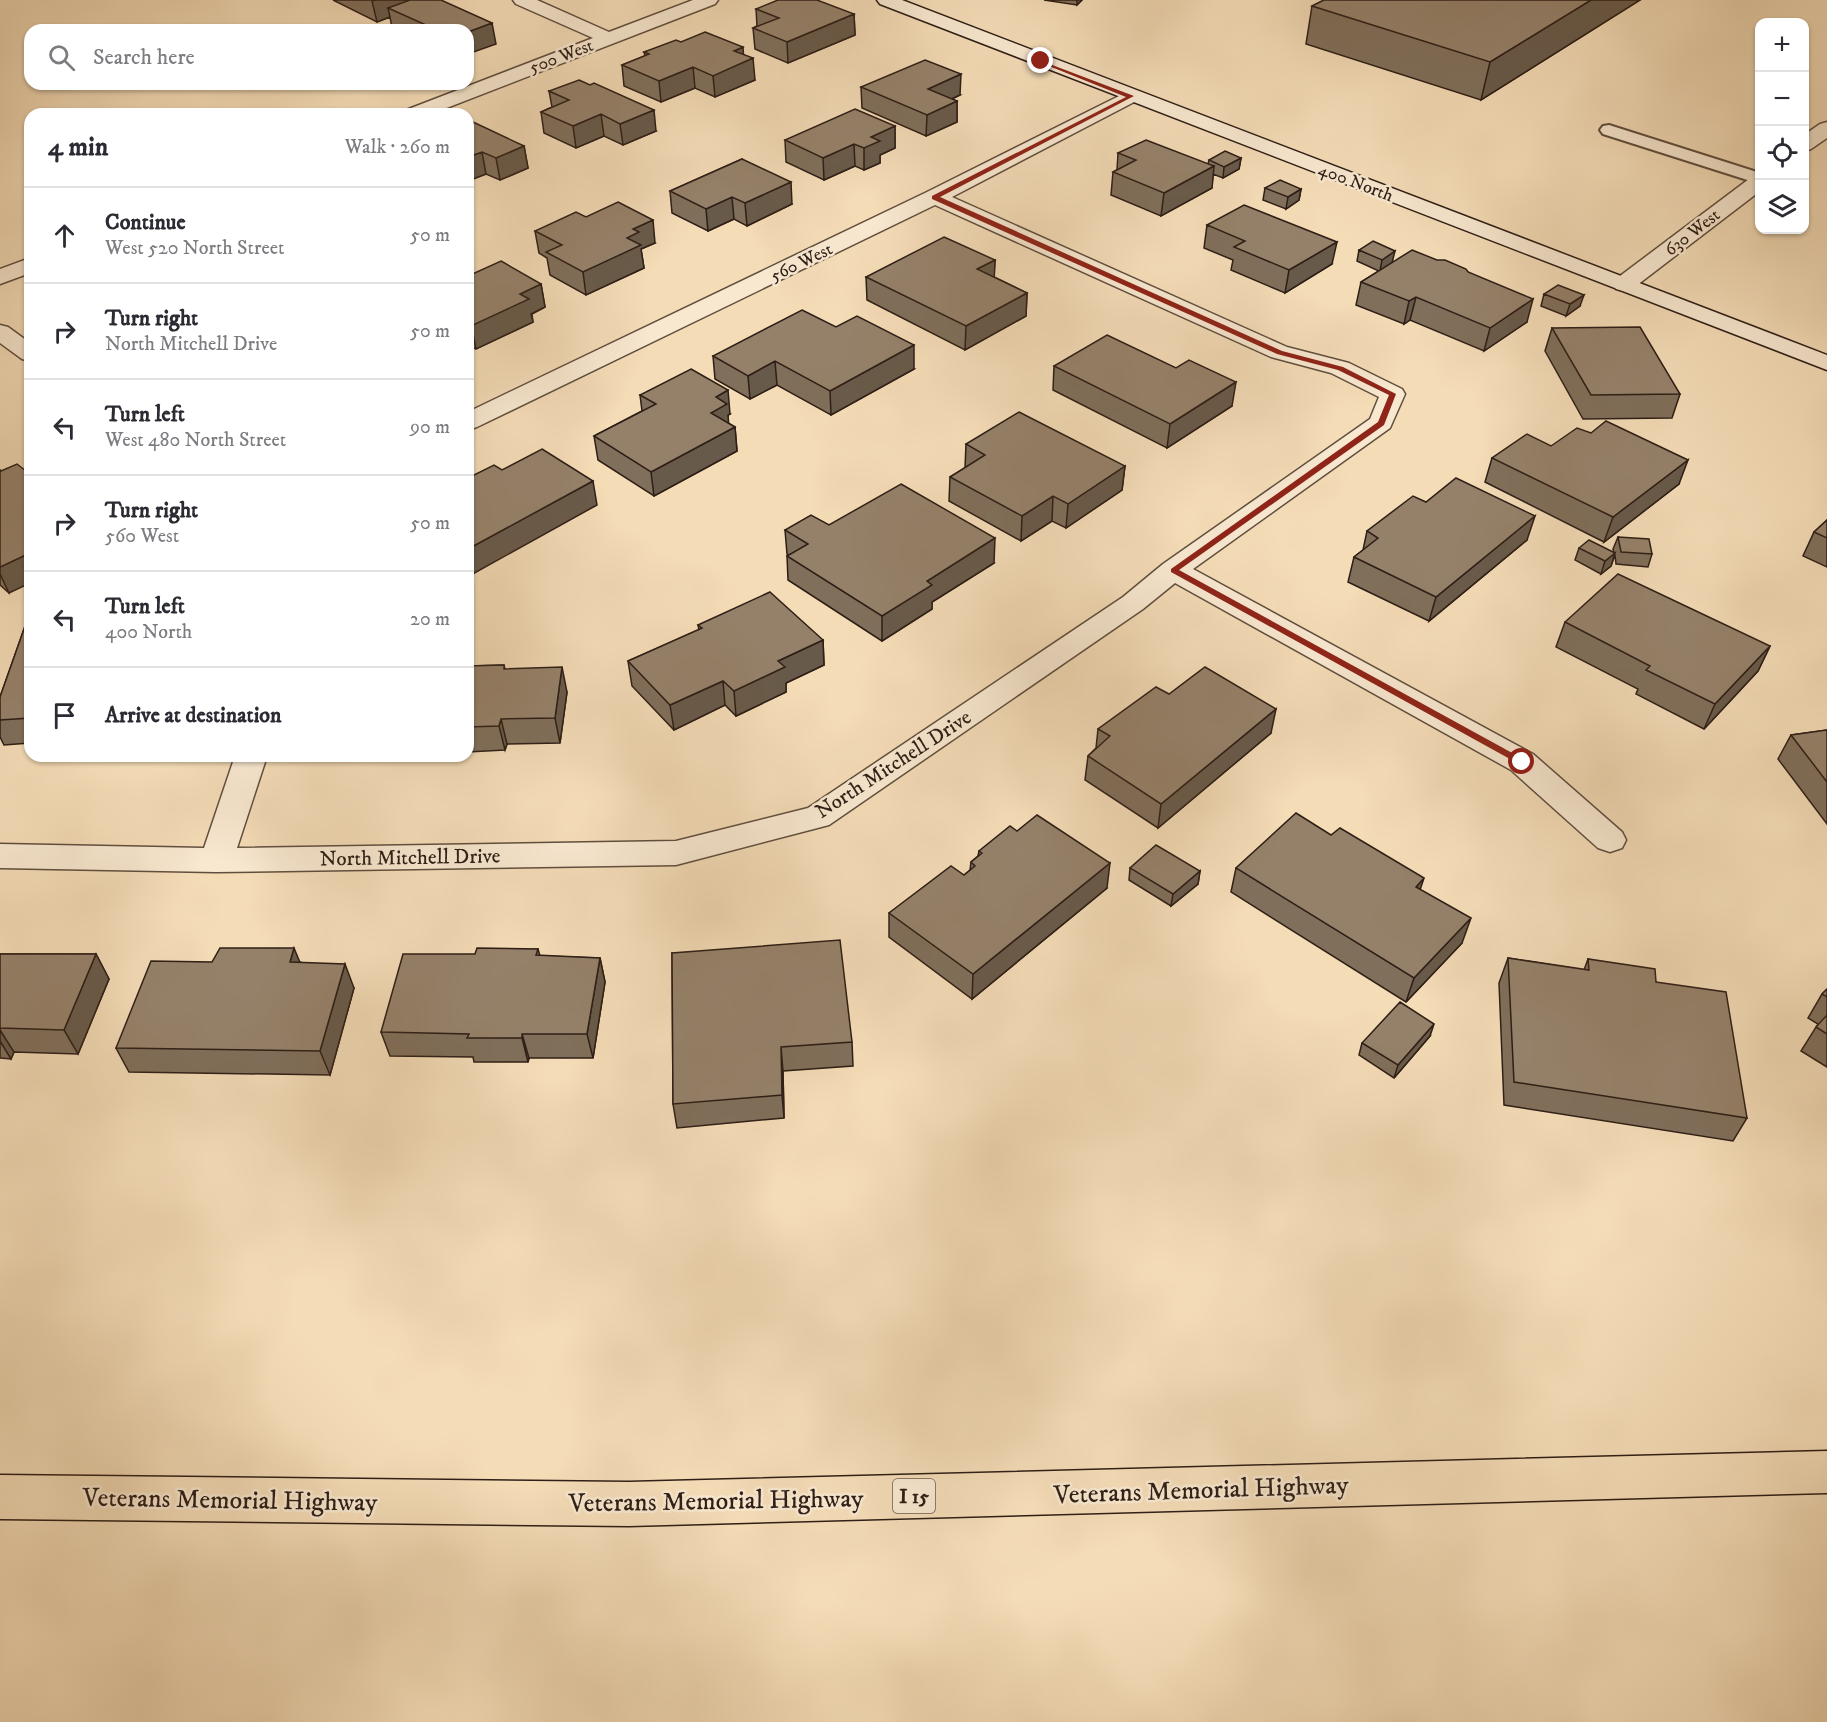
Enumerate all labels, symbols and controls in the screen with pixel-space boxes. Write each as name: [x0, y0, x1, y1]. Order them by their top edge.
map controls: [1755, 18, 1809, 234]
button: +: [1755, 18, 1809, 72]
search box: [24, 24, 474, 90]
street label: 500 West: [526, 35, 597, 79]
icon: search: [45, 41, 78, 74]
text: Search here: [93, 44, 195, 71]
route end: [1027, 47, 1053, 73]
button: −: [1755, 72, 1809, 126]
button: locate: [1755, 126, 1809, 180]
text: 4 min: [48, 131, 108, 164]
text: Walk · 260 m: [345, 135, 450, 160]
street label: 400 North: [1315, 159, 1397, 207]
button: layers: [1755, 180, 1809, 234]
street label: 630 West: [1660, 204, 1725, 261]
text: Continue: [105, 209, 186, 236]
icon: ahead: [48, 219, 81, 252]
text: 50 m: [410, 223, 450, 248]
text: West 520 North Street: [105, 236, 284, 261]
street label: 560 West: [767, 238, 836, 287]
text: Turn right: [105, 305, 198, 332]
icon: right: [48, 315, 81, 348]
text: 50 m: [410, 319, 450, 344]
text: North Mitchell Drive: [105, 332, 277, 357]
text: Turn left: [105, 401, 185, 428]
icon: left: [48, 411, 81, 444]
text: 90 m: [410, 415, 450, 440]
text: West 480 North Street: [105, 428, 286, 453]
text: Turn right: [105, 497, 198, 524]
icon: right: [48, 507, 81, 540]
text: 50 m: [410, 511, 450, 536]
text: 560 West: [105, 524, 179, 549]
text: Turn left: [105, 593, 185, 620]
icon: left: [48, 603, 81, 636]
text: 20 m: [410, 607, 450, 632]
text: 400 North: [105, 620, 192, 645]
icon: arrive: [48, 699, 81, 732]
text: Arrive at destination: [105, 702, 282, 729]
street label: North Mitchell Drive: [811, 705, 977, 825]
route start: [1508, 748, 1534, 774]
street label: North Mitchell Drive: [319, 843, 501, 873]
street label: Veterans Memorial Highway: [1052, 1469, 1350, 1512]
road number: I 15: [893, 1479, 935, 1513]
street label: Veterans Memorial Highway: [81, 1481, 378, 1520]
street label: Veterans Memorial Highway: [567, 1482, 864, 1521]

